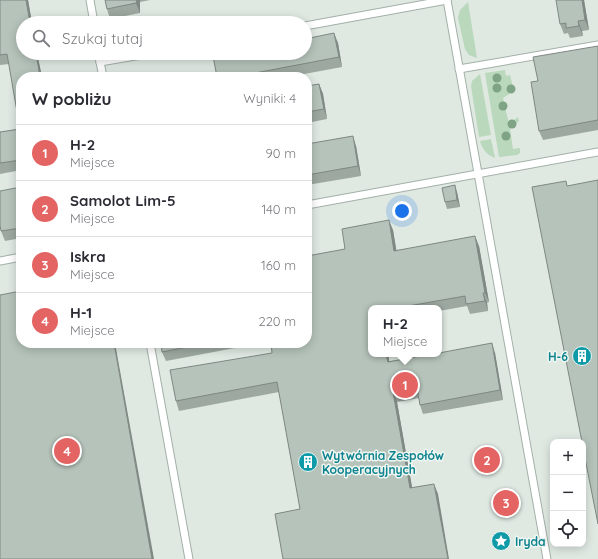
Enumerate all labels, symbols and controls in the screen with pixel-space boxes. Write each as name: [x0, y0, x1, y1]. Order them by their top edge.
search box: [16, 16, 312, 60]
icon: search: [30, 27, 52, 49]
text: Szukaj tutaj: [62, 29, 143, 48]
text: W pobliżu: [32, 88, 112, 109]
text: Wyniki: 4: [243, 90, 296, 106]
text: H-2: [70, 135, 95, 154]
text: 1: [42, 145, 48, 161]
text: 90 m: [266, 145, 296, 161]
text: Miejsce: [70, 154, 115, 170]
text: Samolot Lim-5: [70, 191, 176, 210]
text: 2: [41, 201, 49, 217]
text: 140 m: [261, 201, 296, 217]
your location: [392, 201, 412, 221]
text: Miejsce: [70, 210, 115, 226]
text: Iskra: [70, 247, 106, 266]
text: 3: [42, 257, 48, 273]
text: 160 m: [261, 257, 296, 273]
text: Miejsce: [70, 266, 115, 282]
text: H-1: [70, 303, 92, 322]
popup: [368, 305, 442, 357]
text: 4: [41, 313, 49, 329]
text: 220 m: [258, 313, 296, 329]
text: H-2: [383, 314, 408, 333]
text: Miejsce: [70, 322, 115, 338]
text: Miejsce: [383, 333, 427, 349]
building icon: H-6: [571, 345, 593, 367]
place label: H-6: [548, 349, 568, 364]
pin: 1: [392, 370, 418, 400]
pin: 4: [54, 436, 80, 466]
map controls: [550, 439, 586, 547]
button: +: [550, 439, 586, 475]
pin: 2: [474, 445, 500, 475]
place label: Wytwórnia Zespołów Kooperacyjnych: [322, 448, 444, 477]
building icon: Wytwórnia Zespołów Kooperacyjnych: [297, 451, 319, 473]
button: −: [550, 475, 586, 511]
pin: 3: [493, 488, 519, 518]
button: locate: [550, 511, 586, 547]
place icon: Iryda: [490, 530, 512, 552]
place label: Iryda: [515, 534, 546, 549]

